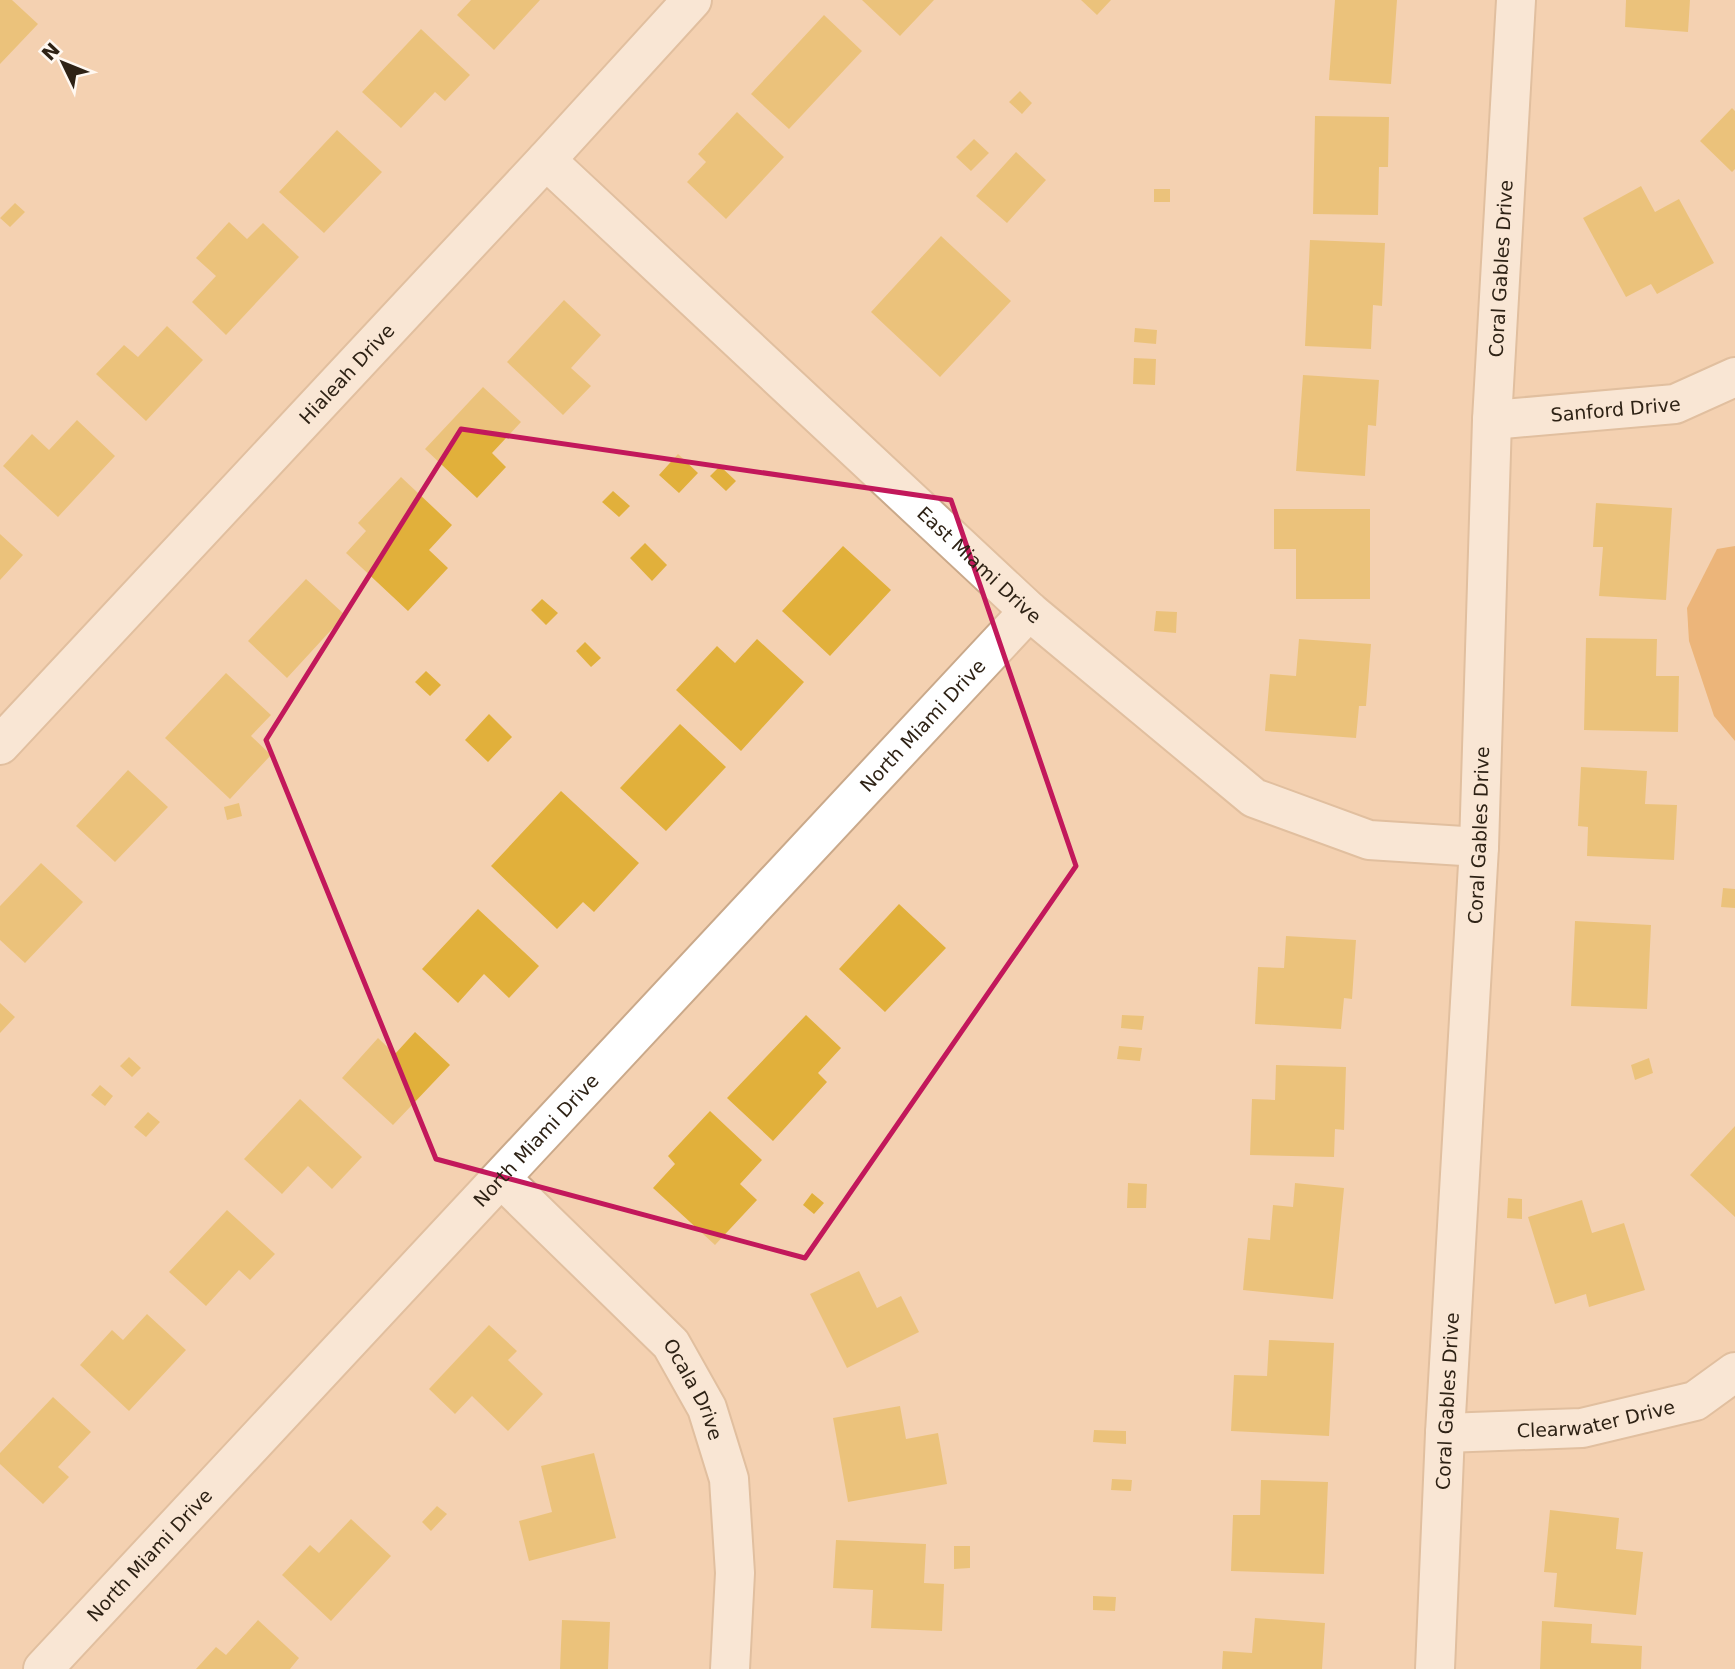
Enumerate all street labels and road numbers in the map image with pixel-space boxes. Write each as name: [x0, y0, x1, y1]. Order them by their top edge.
street label: Coral Gables Drive: [1485, 179, 1517, 358]
street label: Hialeah Drive: [295, 319, 399, 428]
street label: Sanford Drive: [1550, 393, 1681, 426]
street label: East Miami Drive: [913, 502, 1046, 628]
street label: North Miami Drive: [855, 654, 990, 796]
street label: Coral Gables Drive: [1464, 746, 1493, 925]
street label: North Miami Drive: [469, 1069, 603, 1211]
street label: Coral Gables Drive: [1432, 1312, 1463, 1491]
street label: Ocala Drive: [659, 1335, 727, 1443]
street label: Clearwater Drive: [1516, 1395, 1677, 1441]
street label: North Miami Drive: [82, 1484, 216, 1626]

